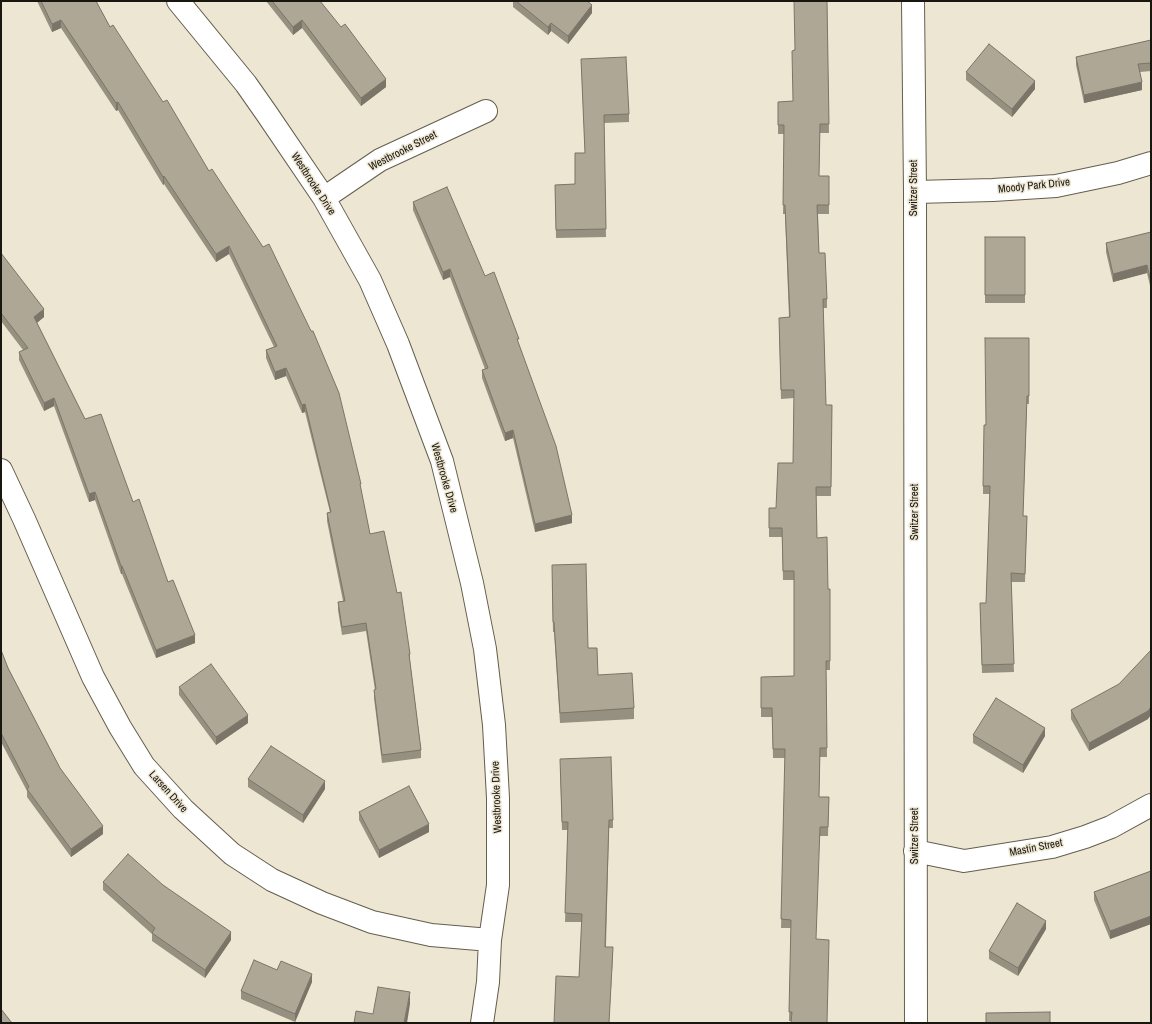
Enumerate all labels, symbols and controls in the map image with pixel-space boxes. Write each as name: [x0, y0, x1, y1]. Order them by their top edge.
street label: Westbrooke Street: [367, 128, 439, 174]
street label: Westbrooke Drive: [288, 150, 338, 218]
street label: Switzer Street: [907, 160, 921, 216]
street label: Moody Park Drive: [997, 176, 1071, 196]
street label: Westbrooke Drive: [428, 442, 460, 514]
street label: Switzer Street: [908, 484, 922, 540]
street label: Westbrooke Drive: [489, 761, 505, 833]
street label: Larsen Drive: [146, 768, 190, 816]
street label: Switzer Street: [908, 808, 922, 864]
street label: Mastin Street: [1008, 836, 1064, 860]

